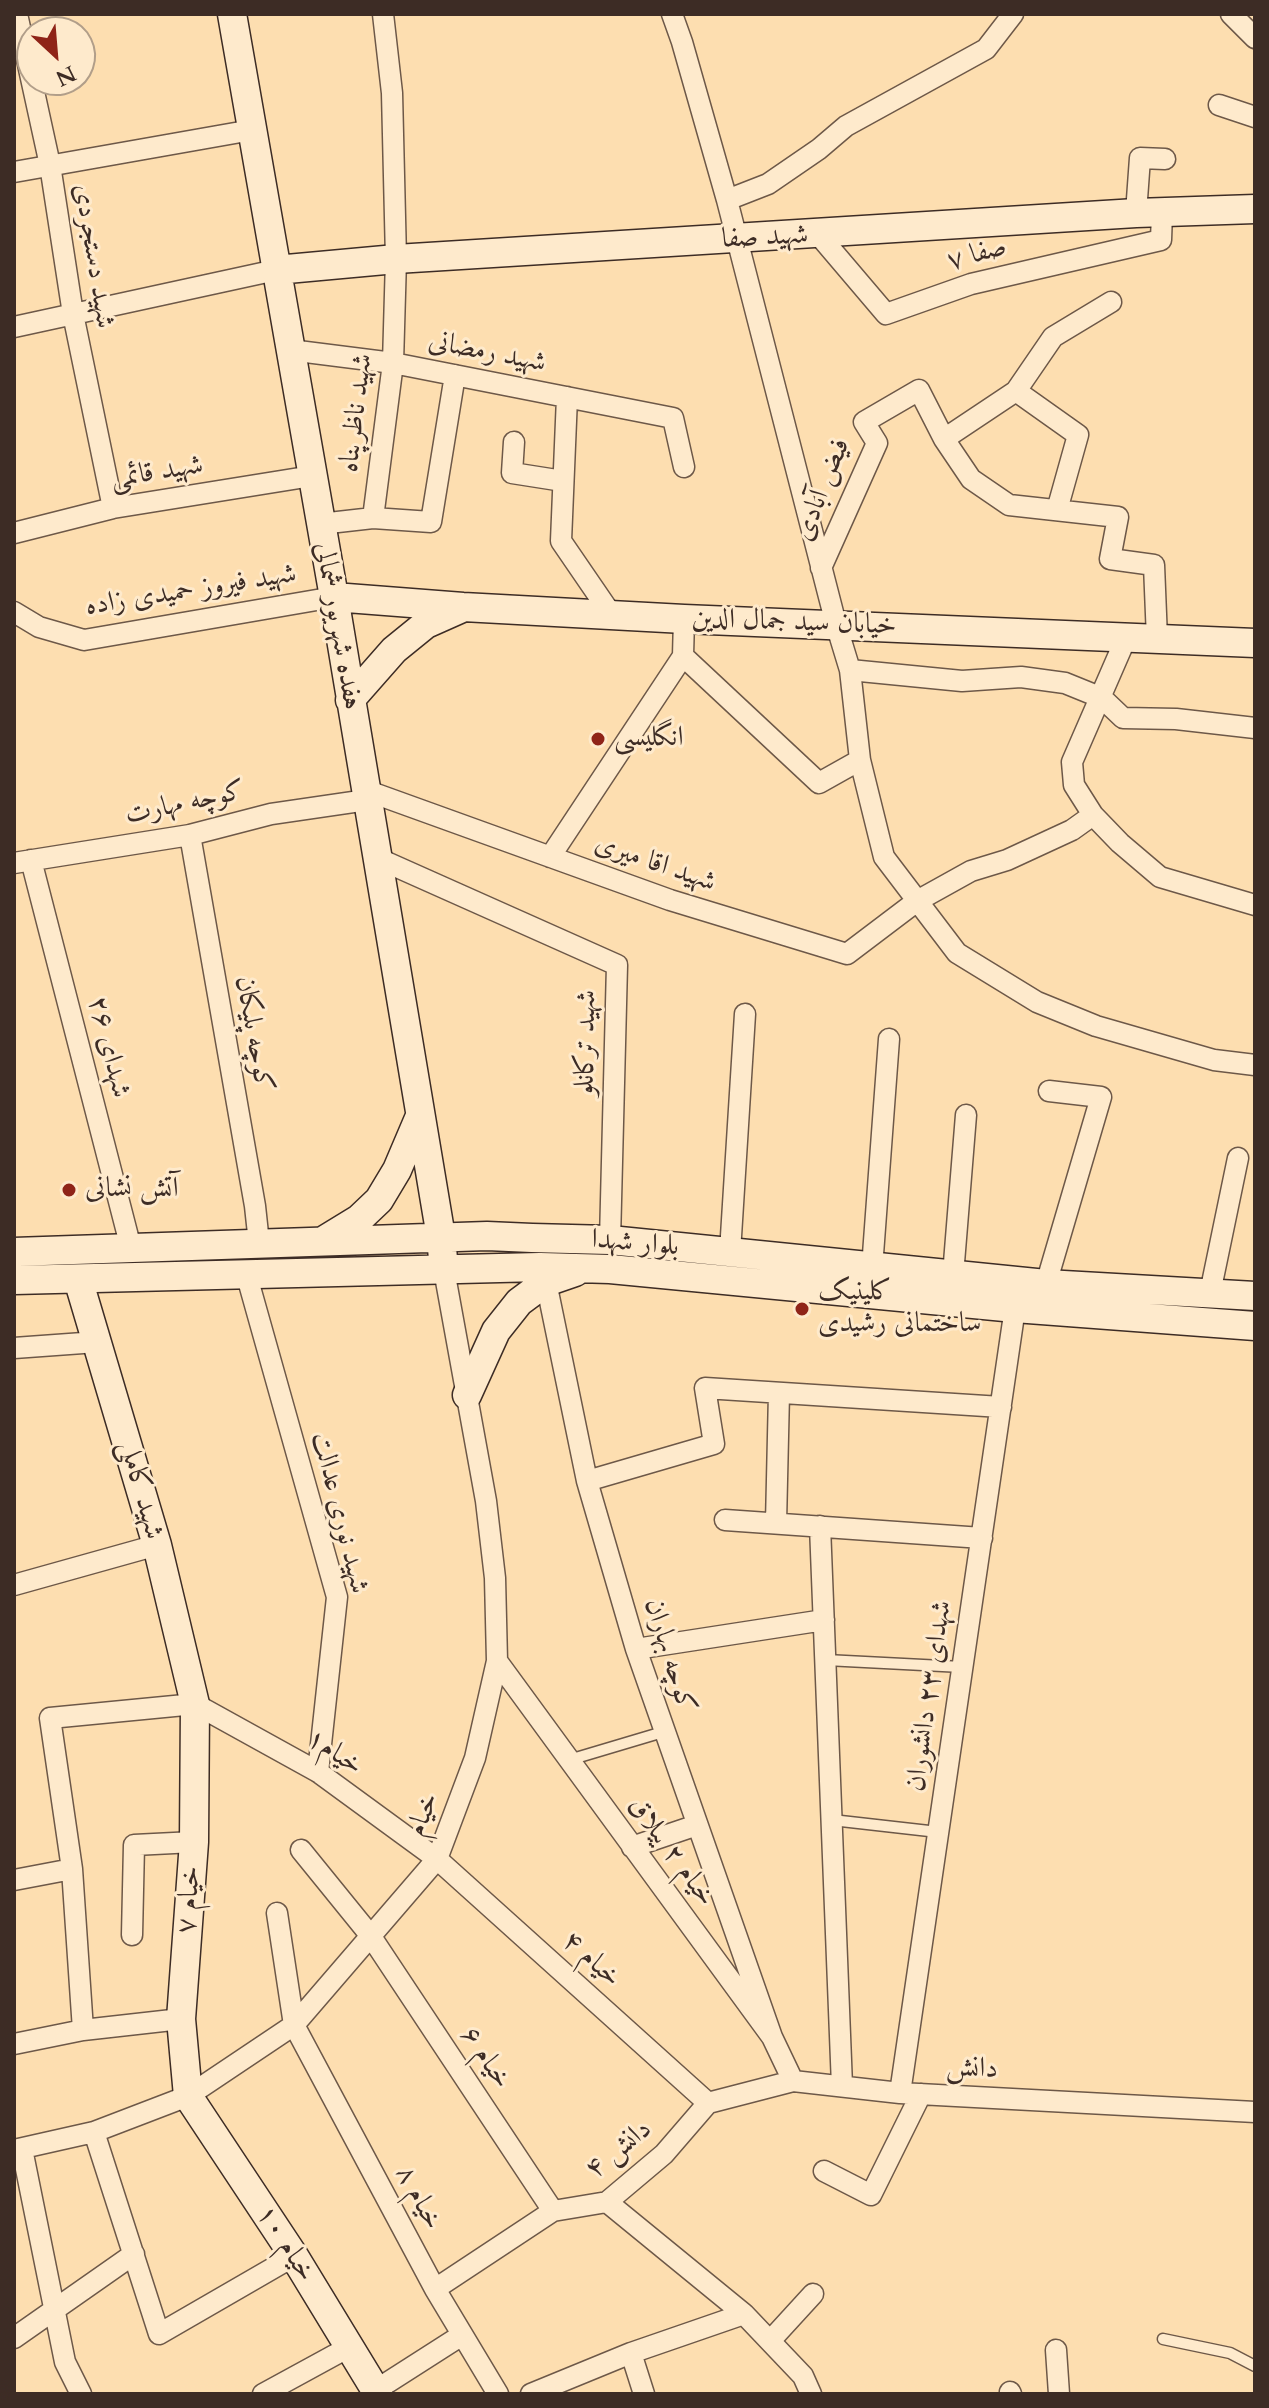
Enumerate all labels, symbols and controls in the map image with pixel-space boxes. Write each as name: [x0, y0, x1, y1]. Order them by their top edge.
north arrow: [16, 16, 96, 96]
text: N: [50, 58, 81, 93]
street label: شهید دستجردی: [65, 181, 121, 331]
street label: شهید صفا: [721, 219, 809, 257]
street label: صفا ۷: [943, 231, 1011, 279]
street label: شهید رمضانی: [425, 325, 549, 381]
street label: شهید ناظرپناه: [333, 352, 381, 474]
street label: فیض آبادی: [787, 434, 859, 546]
street label: شهید قائمی: [108, 449, 206, 497]
street label: هفده شهریور شمالی: [306, 540, 368, 712]
street label: شهید فیروز حمیدی زاده: [83, 558, 299, 624]
street label: خیابان سید جمال الدین: [691, 603, 897, 643]
place label: انگلیسی: [614, 722, 683, 756]
marker: انگلیسی: [589, 730, 607, 748]
street label: کوچه مهارت: [122, 775, 248, 833]
street label: شهید اقا میری: [590, 828, 720, 900]
street label: کوچه پلیکان: [226, 973, 280, 1095]
street label: شهید ترکانلو: [569, 990, 605, 1096]
street label: شهدای ۲۶: [79, 993, 137, 1101]
place label: آتش نشانی: [85, 1173, 179, 1207]
marker: آتش نشانی: [60, 1181, 78, 1199]
street label: بلوار شهدا: [590, 1223, 680, 1265]
place label: کلینیک ساختمانی رشیدی: [818, 1276, 981, 1342]
marker: کلینیک ساختمانی رشیدی: [793, 1300, 811, 1318]
street label: شهید نوری عدالت: [303, 1429, 375, 1597]
street label: شهید کاملی: [110, 1437, 170, 1543]
street label: کوچه بهاران: [636, 1595, 702, 1717]
street label: شهدای ۲۳ دانشوران: [900, 1598, 960, 1794]
street label: خیام۱: [299, 1722, 369, 1784]
street label: خیام: [400, 1788, 448, 1842]
street label: خیام ۲ ییلاق: [620, 1791, 722, 1913]
street label: خیام ۷: [171, 1865, 209, 1935]
street label: خیام ۴: [554, 1925, 628, 1995]
street label: خیام ۶: [452, 2020, 518, 2096]
street label: دانش: [945, 2051, 999, 2087]
street label: دانش ۴: [579, 2113, 659, 2187]
street label: خیام ۸: [387, 2160, 449, 2236]
street label: خیام ۱۰: [248, 2199, 322, 2289]

